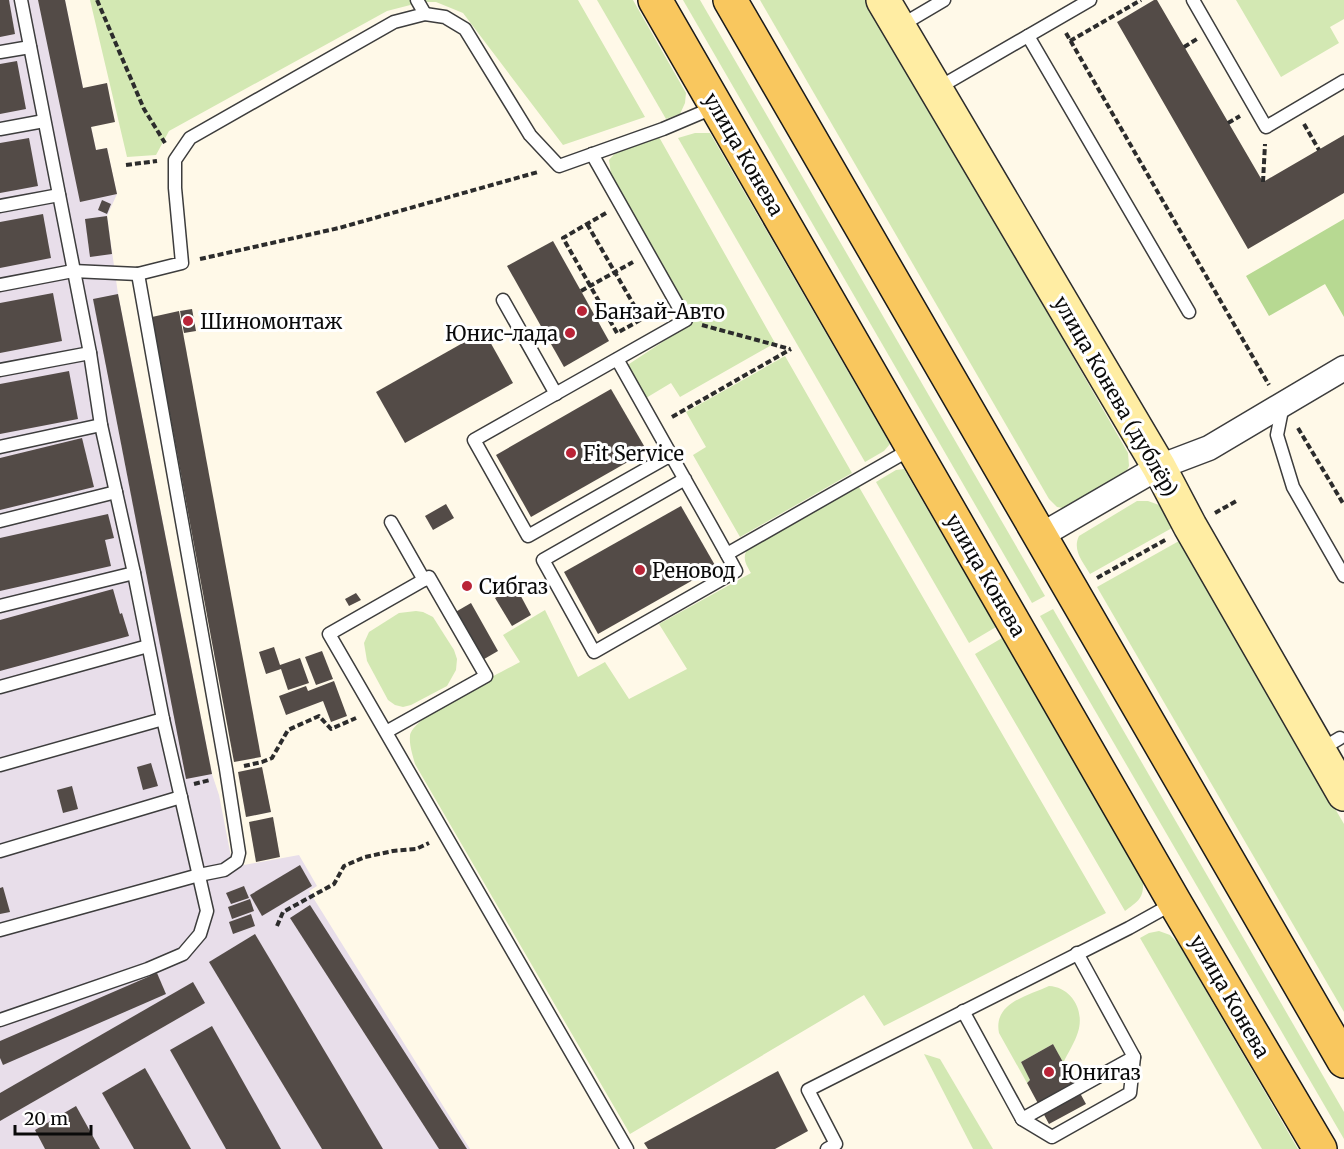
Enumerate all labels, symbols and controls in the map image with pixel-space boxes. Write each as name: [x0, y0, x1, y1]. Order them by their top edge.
street label: улица Конева: [699, 88, 789, 220]
street label: улица Конева (дублёр): [1048, 291, 1184, 501]
place label: Банзай-Авто: [594, 299, 725, 324]
marker: Банзай-Авто: [575, 304, 589, 318]
place label: Шиномонтаж: [200, 309, 343, 334]
marker: Шиномонтаж: [181, 314, 195, 328]
place label: Юнис-лада: [445, 321, 558, 346]
marker: Юнис-лада: [563, 326, 577, 340]
place label: Fit Service: [583, 441, 684, 466]
marker: Fit Service: [564, 446, 578, 460]
street label: улица Конева: [941, 509, 1031, 641]
place label: Реновод: [652, 558, 736, 583]
marker: Реновод: [633, 563, 647, 577]
place label: Сибгаз: [479, 574, 548, 599]
marker: Сибгаз: [460, 579, 474, 593]
street label: улица Конева: [1185, 930, 1275, 1062]
place label: Юнигаз: [1061, 1060, 1141, 1085]
marker: Юнигаз: [1042, 1065, 1056, 1079]
scale bar: [15, 1098, 92, 1136]
text: 20 m: [24, 1107, 68, 1130]

